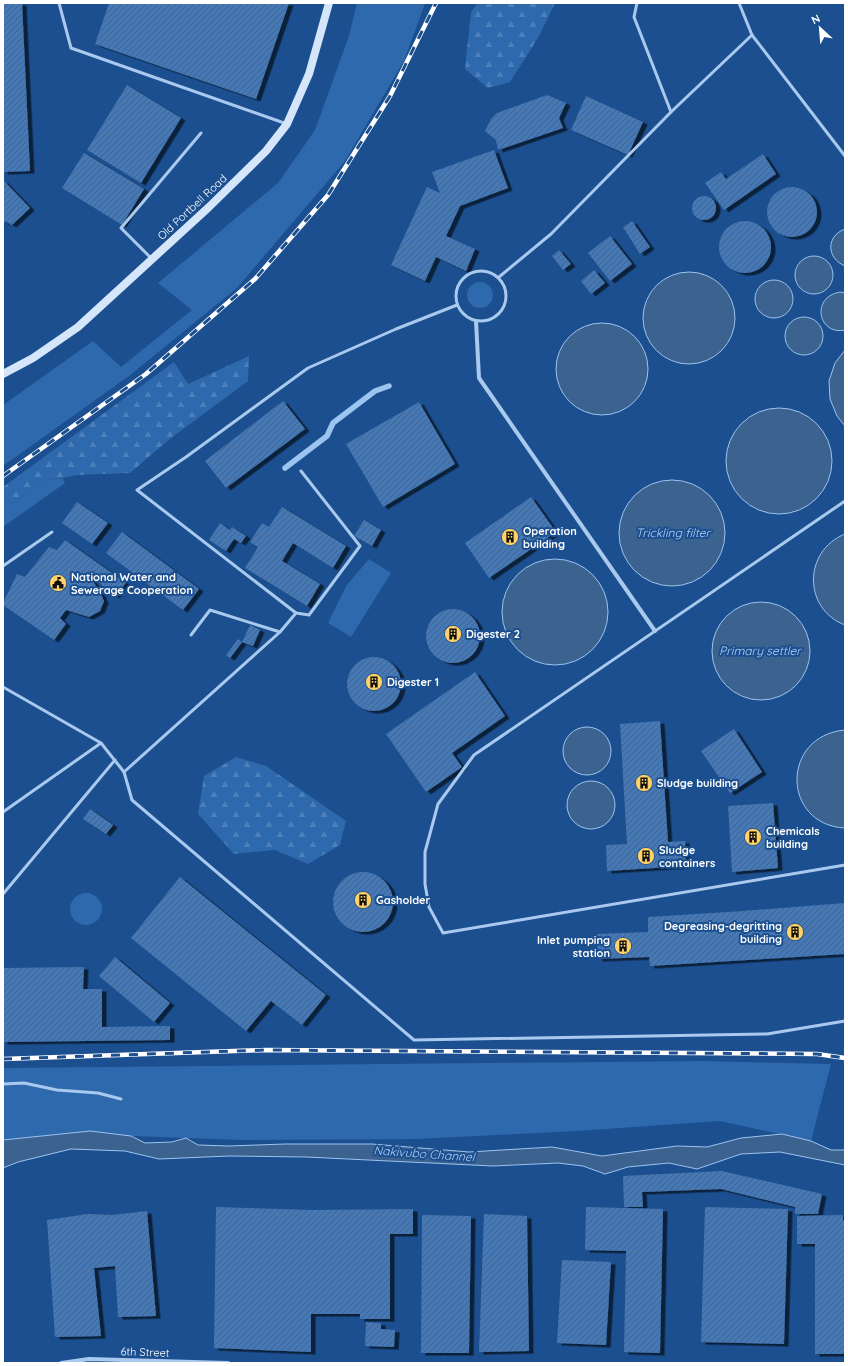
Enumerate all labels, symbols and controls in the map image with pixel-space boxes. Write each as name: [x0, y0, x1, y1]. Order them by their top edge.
north arrow: [800, 8, 840, 48]
text: N: [809, 11, 822, 27]
street label: Old Portbell Road: [154, 171, 230, 243]
place label: Operation building: [523, 524, 577, 551]
water label: Trickling filter: [636, 525, 712, 540]
building icon: Operation building: [500, 527, 520, 547]
place label: National Water and Sewerage Cooperation: [71, 570, 193, 597]
public building icon: National Water and Sewerage Cooperation: [48, 573, 68, 593]
building icon: Digester 2: [443, 624, 463, 644]
place label: Digester 2: [466, 627, 520, 641]
water label: Primary settler: [719, 643, 802, 658]
building icon: Digester 1: [364, 672, 384, 692]
place label: Digester 1: [387, 675, 439, 689]
building icon: Sludge building: [634, 773, 654, 793]
place label: Sludge building: [657, 776, 738, 790]
place label: Chemicals building: [766, 824, 819, 851]
building icon: Chemicals building: [743, 827, 763, 847]
place label: Sludge containers: [659, 843, 715, 870]
building icon: Sludge containers: [636, 846, 656, 866]
building icon: Gasholder: [353, 890, 373, 910]
place label: Gasholder: [376, 893, 431, 907]
place label: Degreasing-degritting building: [664, 919, 782, 946]
building icon: Degreasing-degritting building: [785, 922, 805, 942]
place label: Inlet pumping station: [537, 933, 610, 960]
building icon: Inlet pumping station: [613, 936, 633, 956]
water label: Nakivubo Channel: [373, 1142, 476, 1165]
street label: 6th Street: [120, 1344, 170, 1360]

